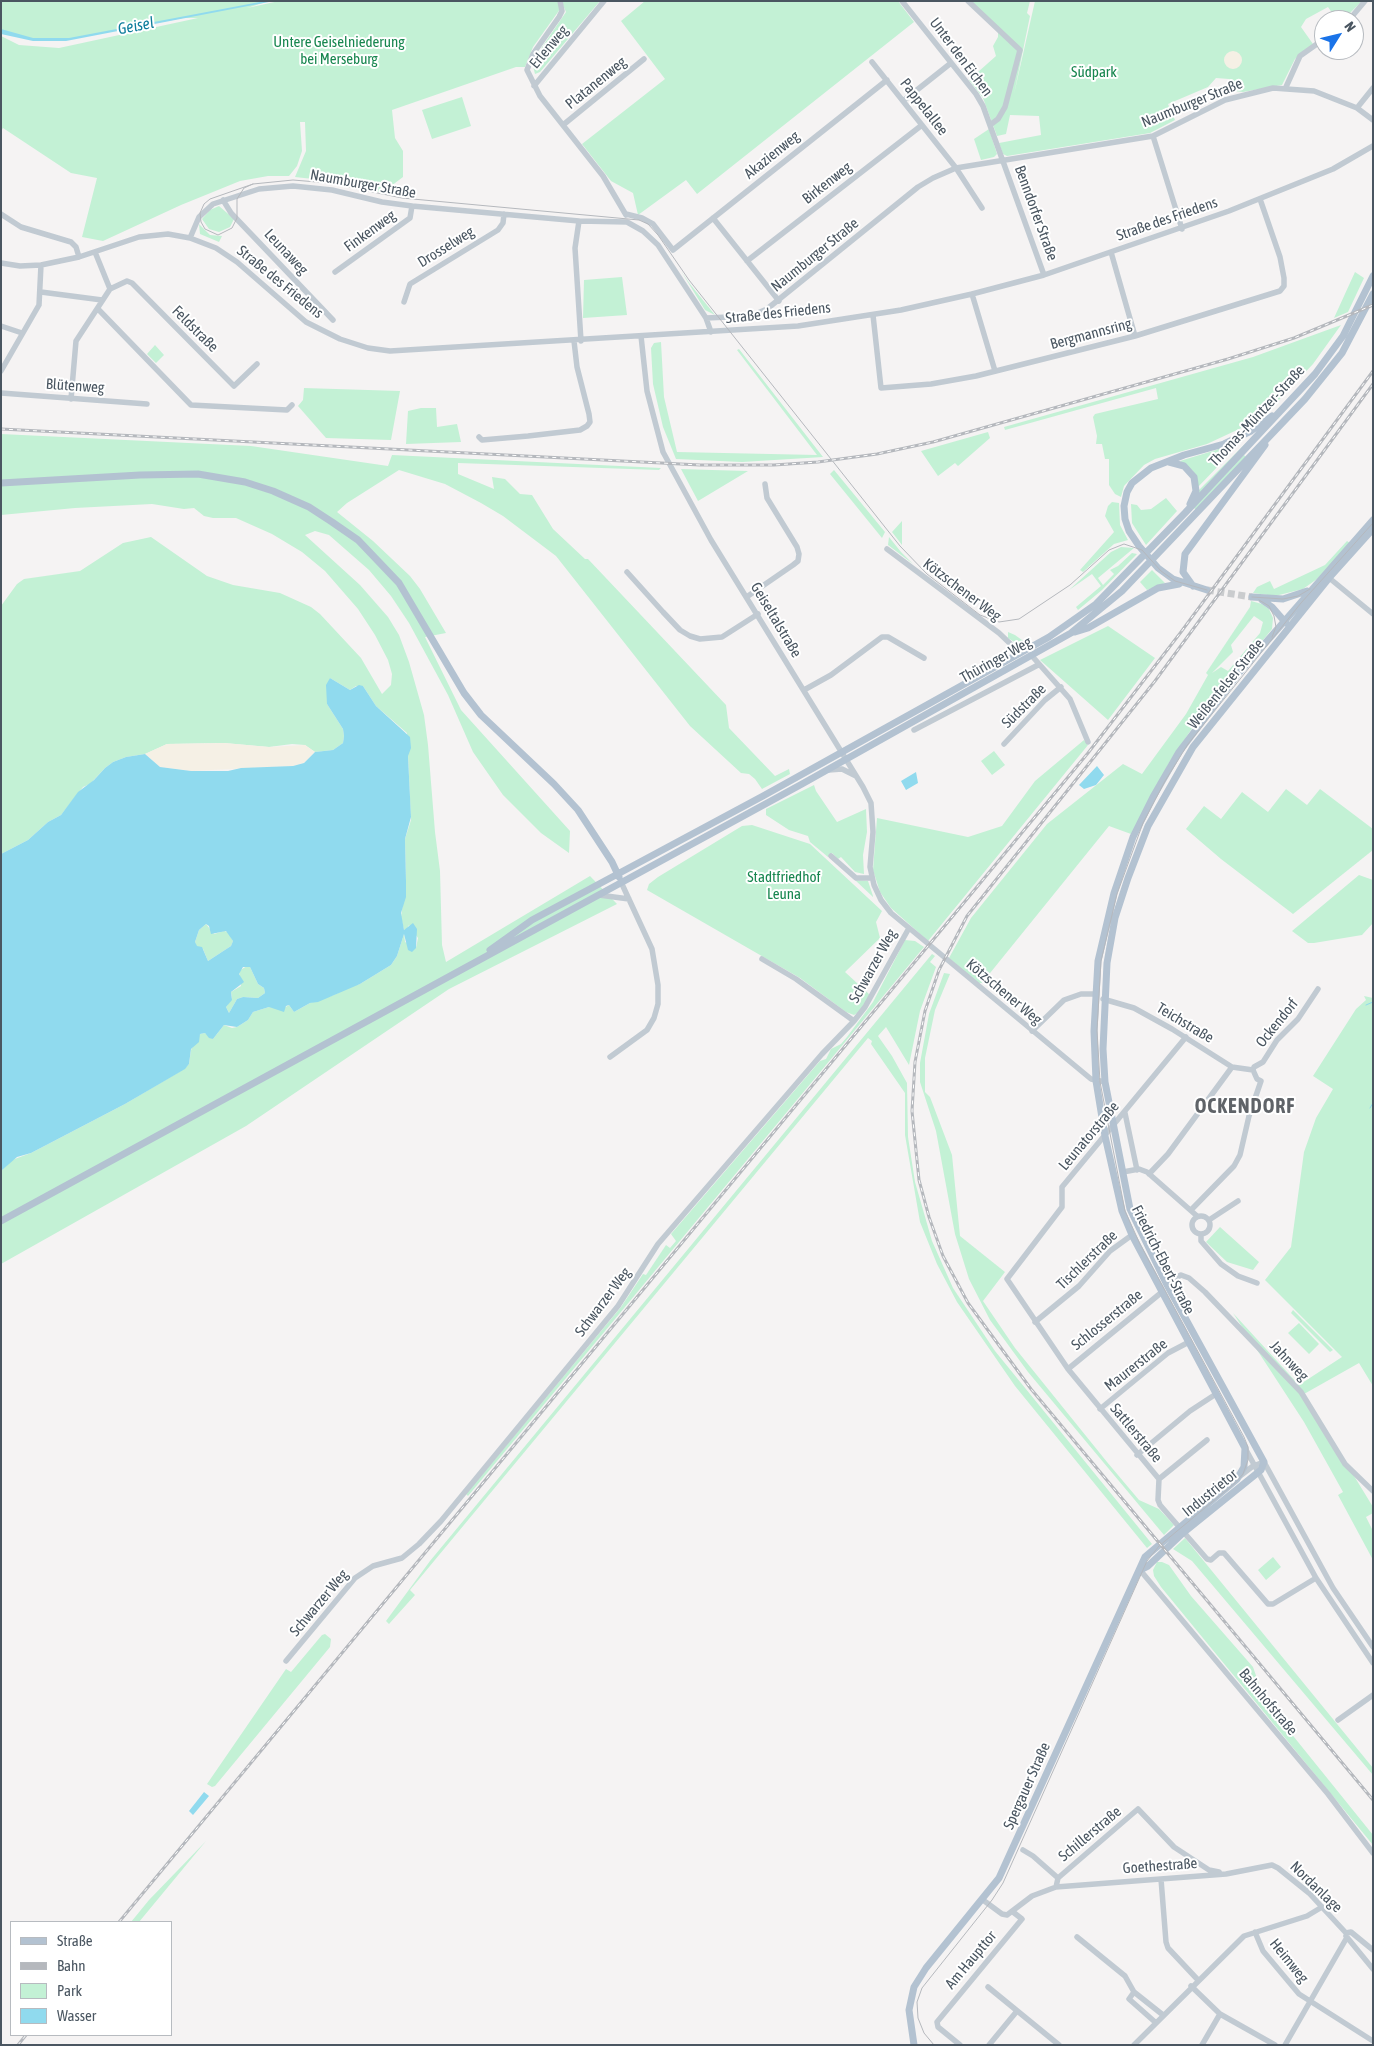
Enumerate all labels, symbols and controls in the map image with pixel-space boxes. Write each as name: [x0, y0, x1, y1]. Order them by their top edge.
north arrow: [1314, 10, 1364, 60]
water label: Geisel: [116, 13, 156, 39]
street label: Unter den Eichen: [926, 14, 996, 100]
text: N: [1341, 19, 1359, 35]
street label: Erlenweg: [526, 22, 572, 72]
park label: Untere Geiselniederung bei Merseburg: [273, 33, 405, 68]
street label: Platanenweg: [562, 53, 630, 113]
park label: Südpark: [1071, 63, 1117, 81]
street label: Pappelallee: [896, 75, 952, 139]
street label: Naumburger Straße: [1139, 75, 1245, 131]
street label: Akazienweg: [741, 127, 803, 183]
street label: Birkenweg: [799, 158, 855, 208]
street label: Benndorfer Straße: [1010, 163, 1062, 263]
street label: Naumburger Straße: [309, 166, 417, 202]
street label: Straße des Friedens: [1114, 193, 1220, 245]
street label: Finkenweg: [341, 206, 399, 256]
street label: Naumburger Straße: [768, 214, 862, 296]
street label: Drosselweg: [414, 223, 478, 271]
street label: Leunaweg: [260, 225, 312, 279]
street label: Straße des Friedens: [233, 242, 327, 322]
street label: Straße des Friedens: [724, 299, 832, 327]
street label: Feldstraße: [168, 302, 222, 356]
street label: Bergmannsring: [1048, 314, 1134, 354]
street label: Thomas-Müntzer-Straße: [1205, 362, 1309, 470]
street label: Blütenweg: [45, 375, 105, 397]
street label: Kötzschener Weg: [919, 555, 1005, 625]
street label: Geiseltalstraße: [747, 579, 805, 661]
street label: Thüringer Weg: [957, 633, 1035, 687]
street label: Weißenfelser Straße: [1184, 635, 1268, 733]
street label: Südstraße: [998, 680, 1050, 732]
park label: Stadtfriedhof Leuna: [747, 868, 821, 903]
street label: Schwarzer Weg: [845, 926, 901, 1006]
street label: Kötzschener Weg: [963, 955, 1045, 1029]
street label: Ockendorf: [1252, 995, 1302, 1051]
street label: Teichstraße: [1153, 999, 1217, 1047]
district label: OCKENDORF: [1194, 1095, 1296, 1119]
street label: Leunatorstraße: [1055, 1098, 1123, 1174]
street label: Friedrich-Ebert-Straße: [1128, 1202, 1198, 1318]
street label: Tischlerstraße: [1053, 1227, 1121, 1293]
street label: Schwarzer Weg: [571, 1264, 635, 1340]
street label: Schlosserstraße: [1068, 1286, 1146, 1354]
street label: Maurerstraße: [1101, 1335, 1171, 1395]
street label: Jahnweg: [1266, 1337, 1312, 1385]
street label: Sattlerstraße: [1106, 1400, 1166, 1466]
street label: Industrietor: [1179, 1465, 1241, 1521]
street label: Schwarzer Weg: [286, 1566, 352, 1640]
street label: Bahnhofstraße: [1235, 1665, 1301, 1739]
street label: Spergauer Straße: [1000, 1740, 1054, 1832]
street label: Schillerstraße: [1055, 1803, 1125, 1865]
street label: Goethestraße: [1122, 1854, 1198, 1878]
street label: Nordanlage: [1286, 1858, 1346, 1916]
legend: [10, 1921, 172, 2036]
street label: Am Haupttor: [942, 1927, 1000, 1993]
text: Straße: [57, 1932, 93, 1949]
street label: Heimweg: [1266, 1935, 1312, 1987]
text: Bahn: [57, 1957, 86, 1974]
text: Park: [57, 1982, 82, 1999]
text: Wasser: [57, 2007, 96, 2024]

